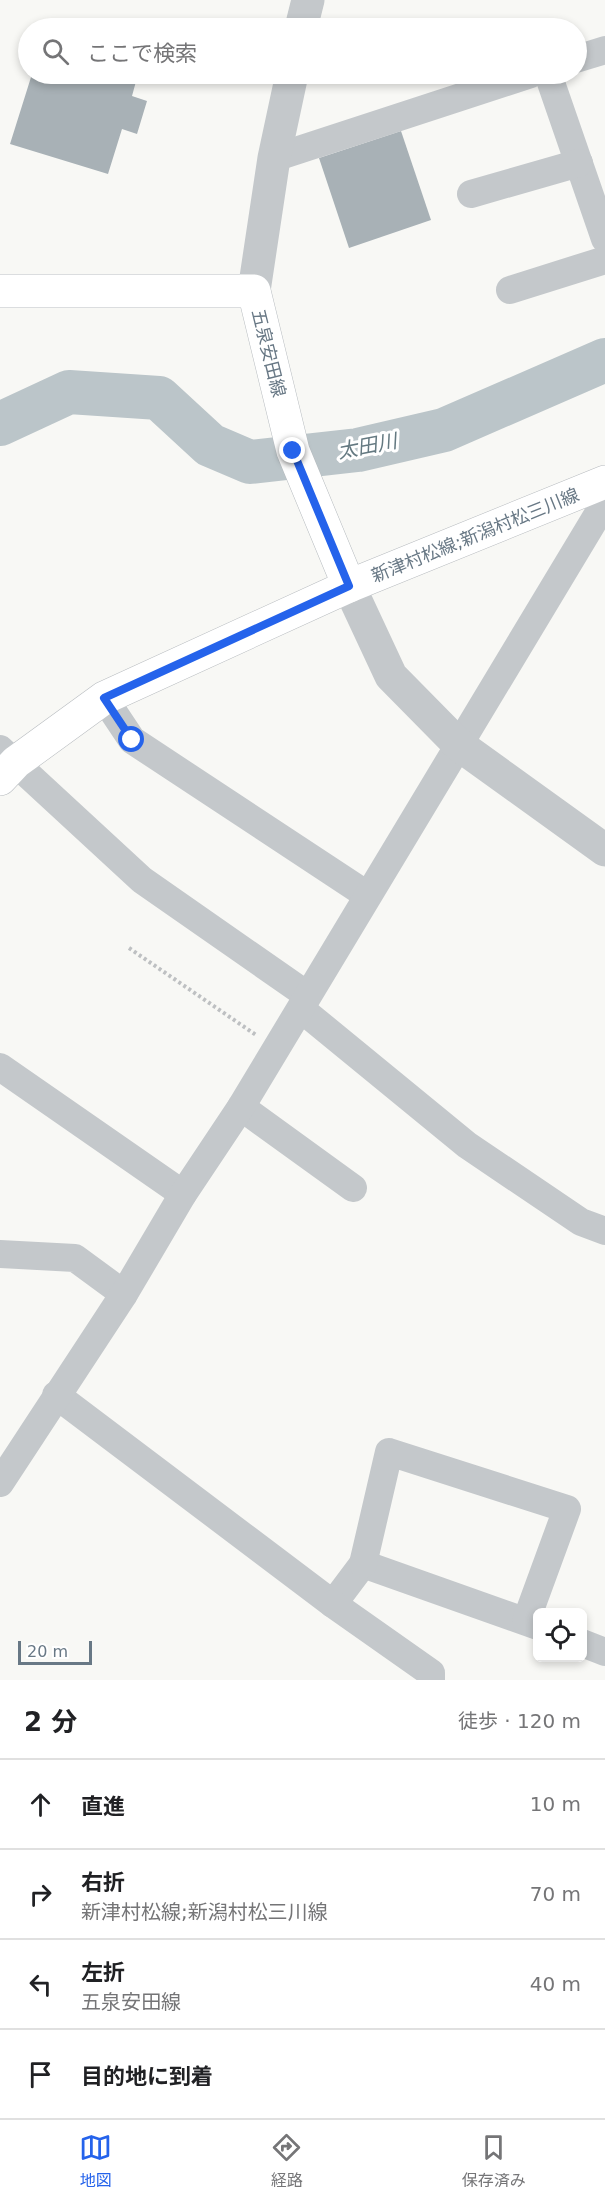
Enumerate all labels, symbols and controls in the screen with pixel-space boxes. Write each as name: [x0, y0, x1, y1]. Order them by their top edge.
search box: [18, 18, 587, 84]
icon: search: [39, 35, 72, 68]
text: ここで検索: [87, 41, 197, 66]
street label: 五泉安田線: [248, 307, 290, 399]
water label: 太田川: [335, 428, 401, 464]
route end: [279, 437, 305, 463]
street label: 新津村松線;新潟村松三川線: [368, 484, 582, 586]
route start: [118, 726, 144, 752]
map controls: [533, 1608, 587, 1662]
button: locate: [533, 1608, 587, 1662]
scale bar: [18, 1638, 92, 1666]
text: 20 m: [27, 1642, 68, 1661]
text: 2 分: [24, 1707, 77, 1737]
text: 徒歩 · 120 m: [458, 1709, 581, 1733]
icon: ahead: [24, 1788, 57, 1821]
text: 10 m: [530, 1792, 581, 1816]
text: 直進: [81, 1794, 125, 1819]
text: 右折: [81, 1870, 125, 1895]
icon: right: [24, 1878, 57, 1911]
text: 70 m: [530, 1882, 581, 1906]
text: 新津村松線;新潟村松三川線: [81, 1900, 328, 1924]
text: 左折: [81, 1960, 125, 1985]
icon: left: [24, 1968, 57, 2001]
text: 40 m: [530, 1972, 581, 1996]
text: 五泉安田線: [81, 1990, 181, 2014]
icon: arrive: [24, 2058, 57, 2091]
text: 目的地に到着: [81, 2064, 213, 2089]
tab: 地図: [79, 2131, 112, 2191]
tab: 経路: [270, 2131, 303, 2191]
tab: 保存済み: [462, 2131, 526, 2191]

